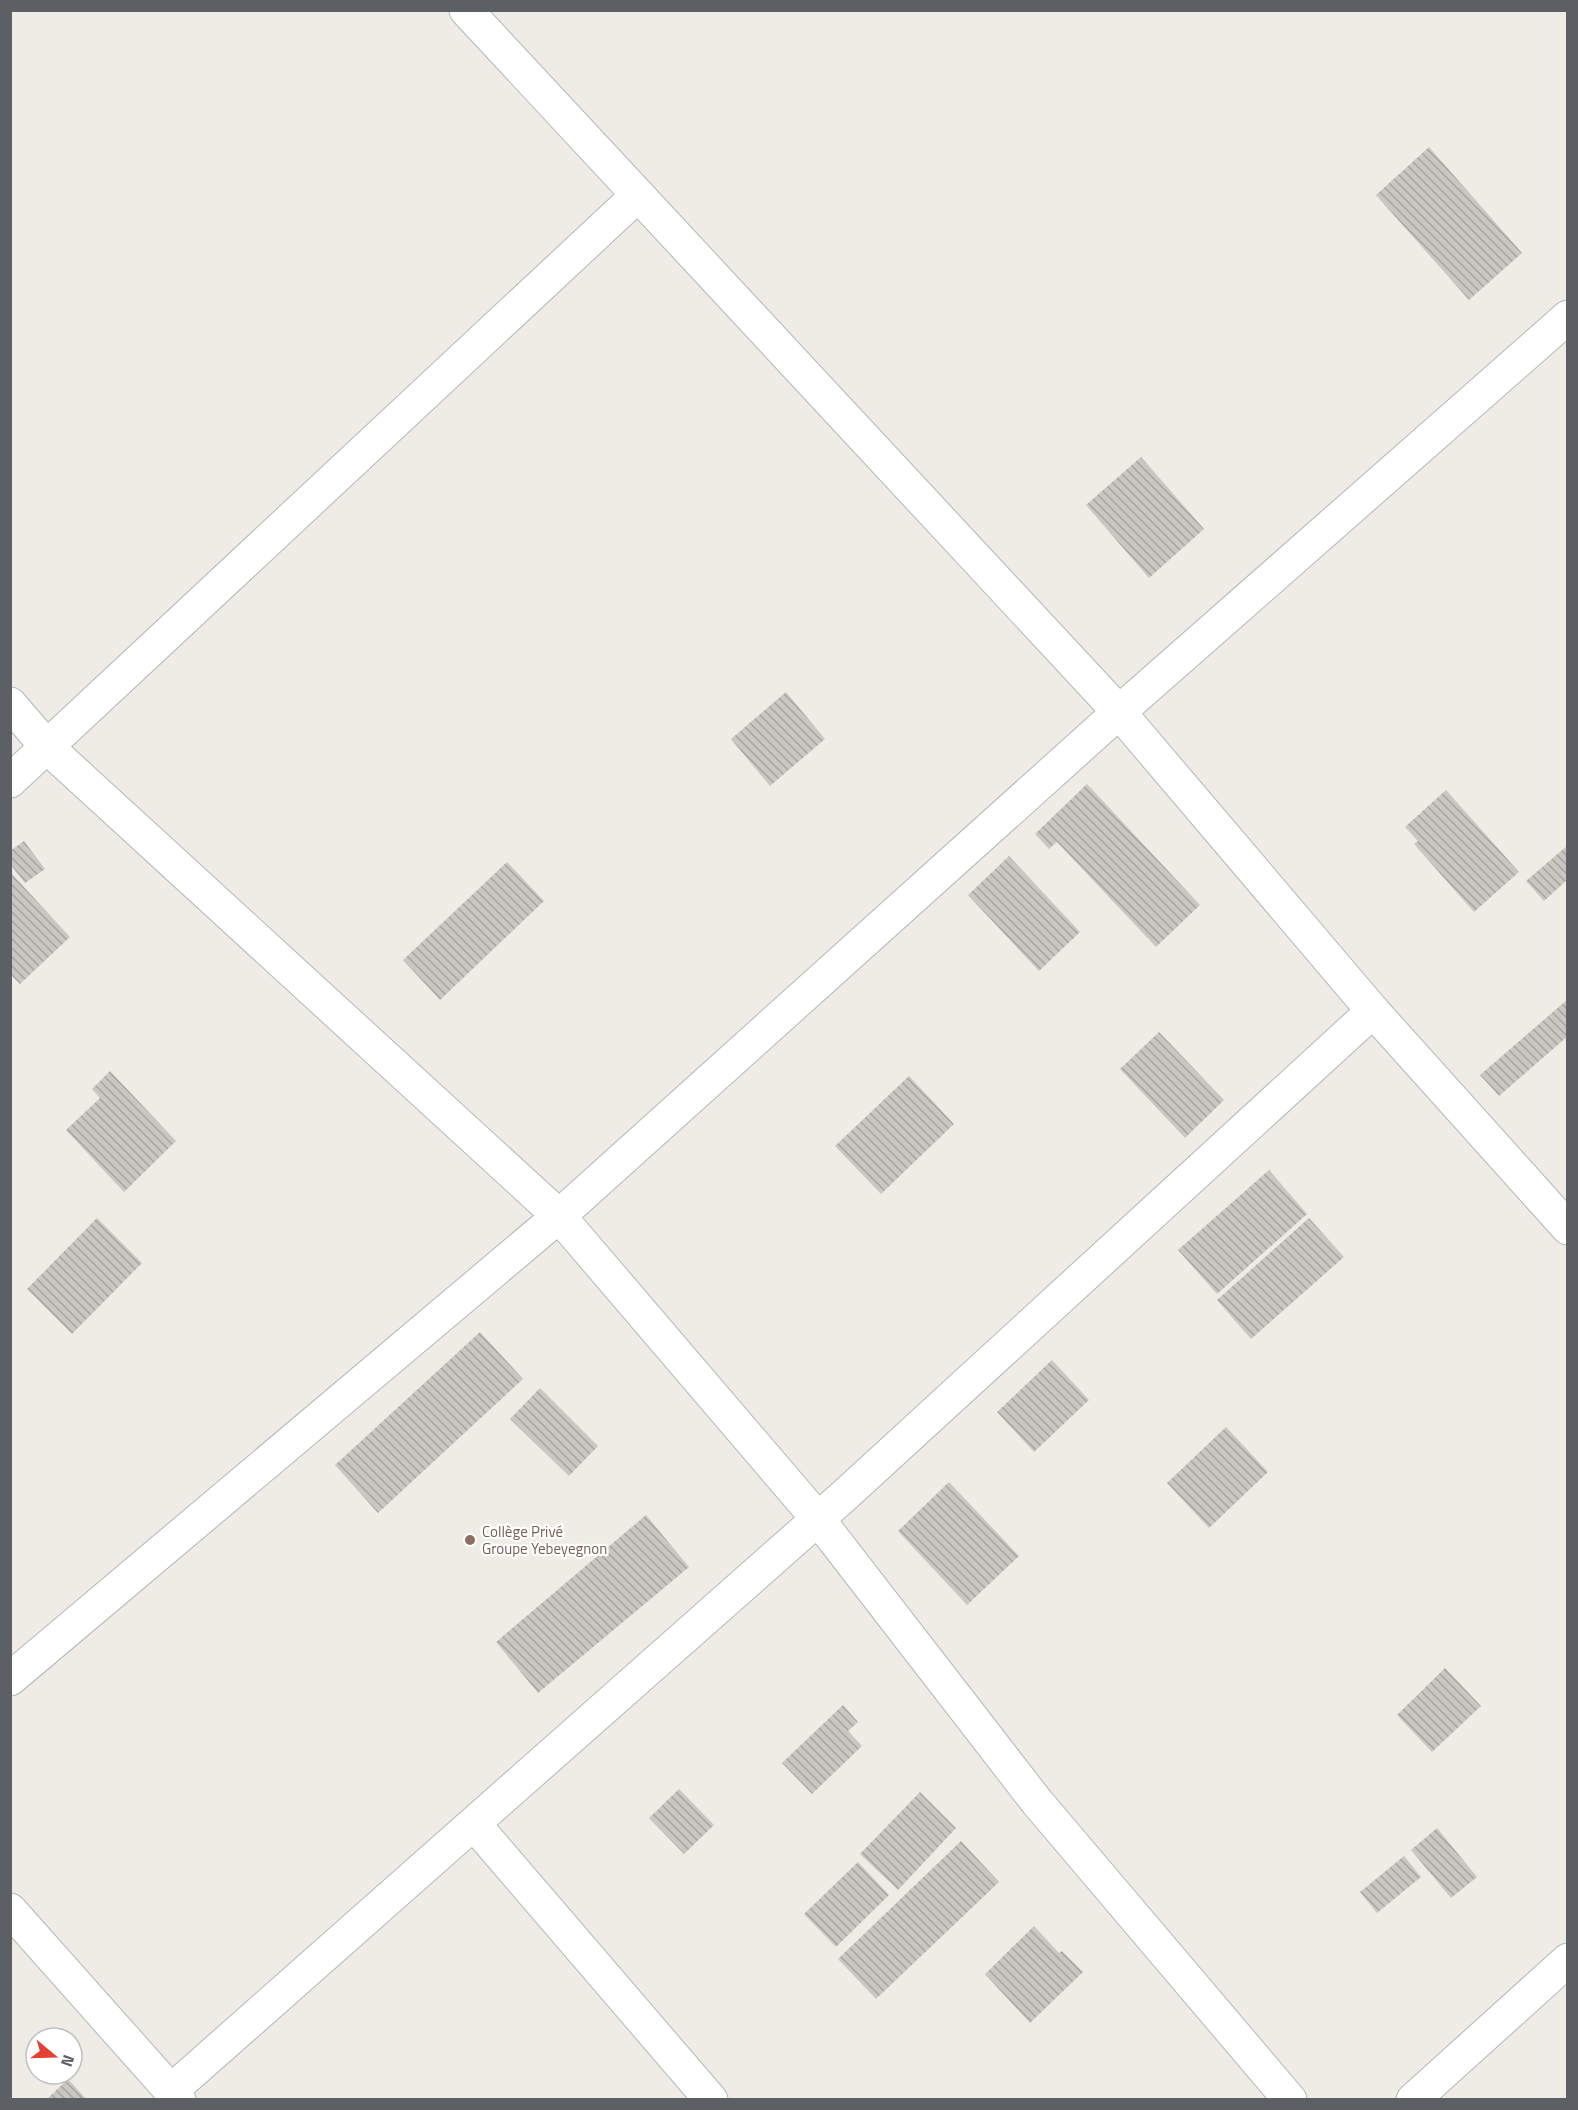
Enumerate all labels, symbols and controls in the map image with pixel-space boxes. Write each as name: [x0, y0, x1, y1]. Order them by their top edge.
place label: Collège Privé Groupe Yebeyegnon: [482, 1520, 607, 1560]
marker: Collège Privé Groupe Yebeyegnon: [463, 1533, 477, 1547]
north arrow: [24, 2026, 84, 2086]
text: N: [55, 2052, 81, 2070]

